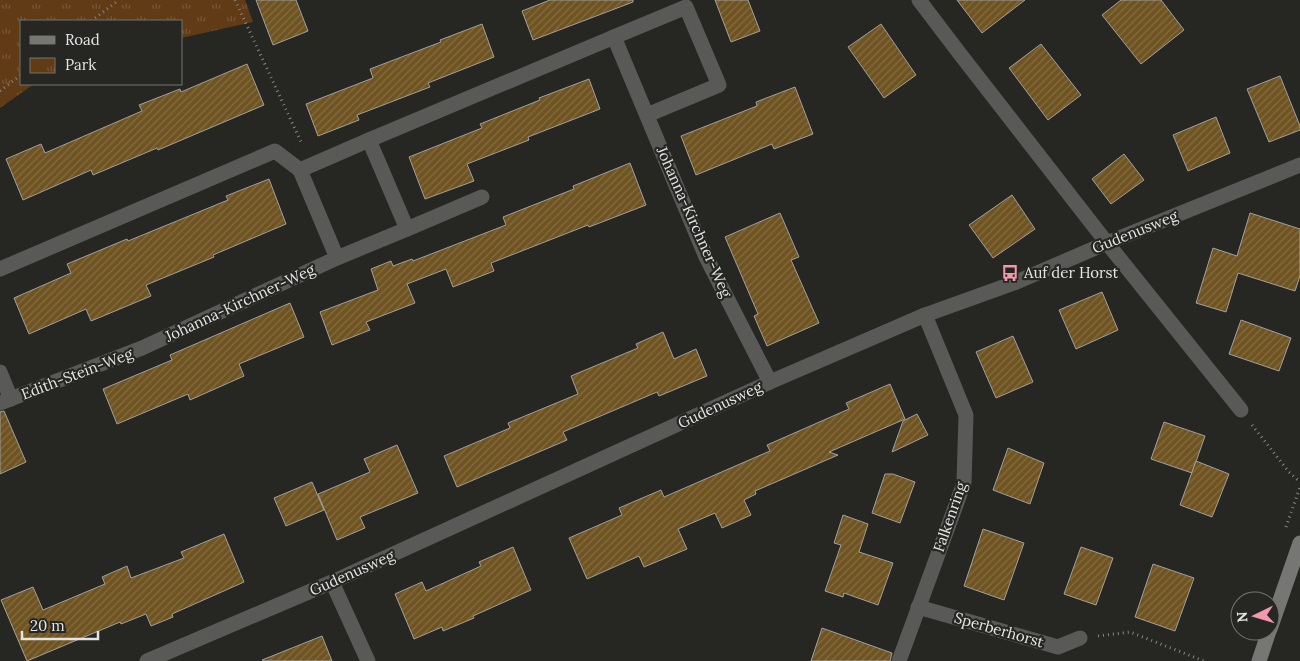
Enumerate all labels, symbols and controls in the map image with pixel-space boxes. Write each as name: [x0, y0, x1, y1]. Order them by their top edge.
legend: [20, 20, 182, 85]
text: Road: [65, 30, 100, 49]
text: Park: [65, 55, 96, 74]
street label: Johanna-Kirchner-Weg: [652, 143, 737, 301]
street label: Gudenusweg: [1089, 205, 1181, 257]
street label: Johanna-Kirchner-Weg: [161, 259, 318, 346]
bus stop icon: Auf der Horst: [1000, 263, 1020, 283]
place label: Auf der Horst: [1023, 263, 1118, 282]
street label: Edith-Stein-Weg: [18, 343, 136, 404]
street label: Gudenusweg: [675, 376, 766, 432]
street label: Falkenring: [929, 479, 971, 554]
street label: Gudenusweg: [306, 545, 398, 600]
north arrow: [1230, 591, 1280, 641]
scale bar: [22, 608, 99, 640]
street label: Sperberhorst: [952, 608, 1046, 651]
text: N: [1233, 611, 1251, 623]
text: 20 m: [30, 616, 65, 635]

